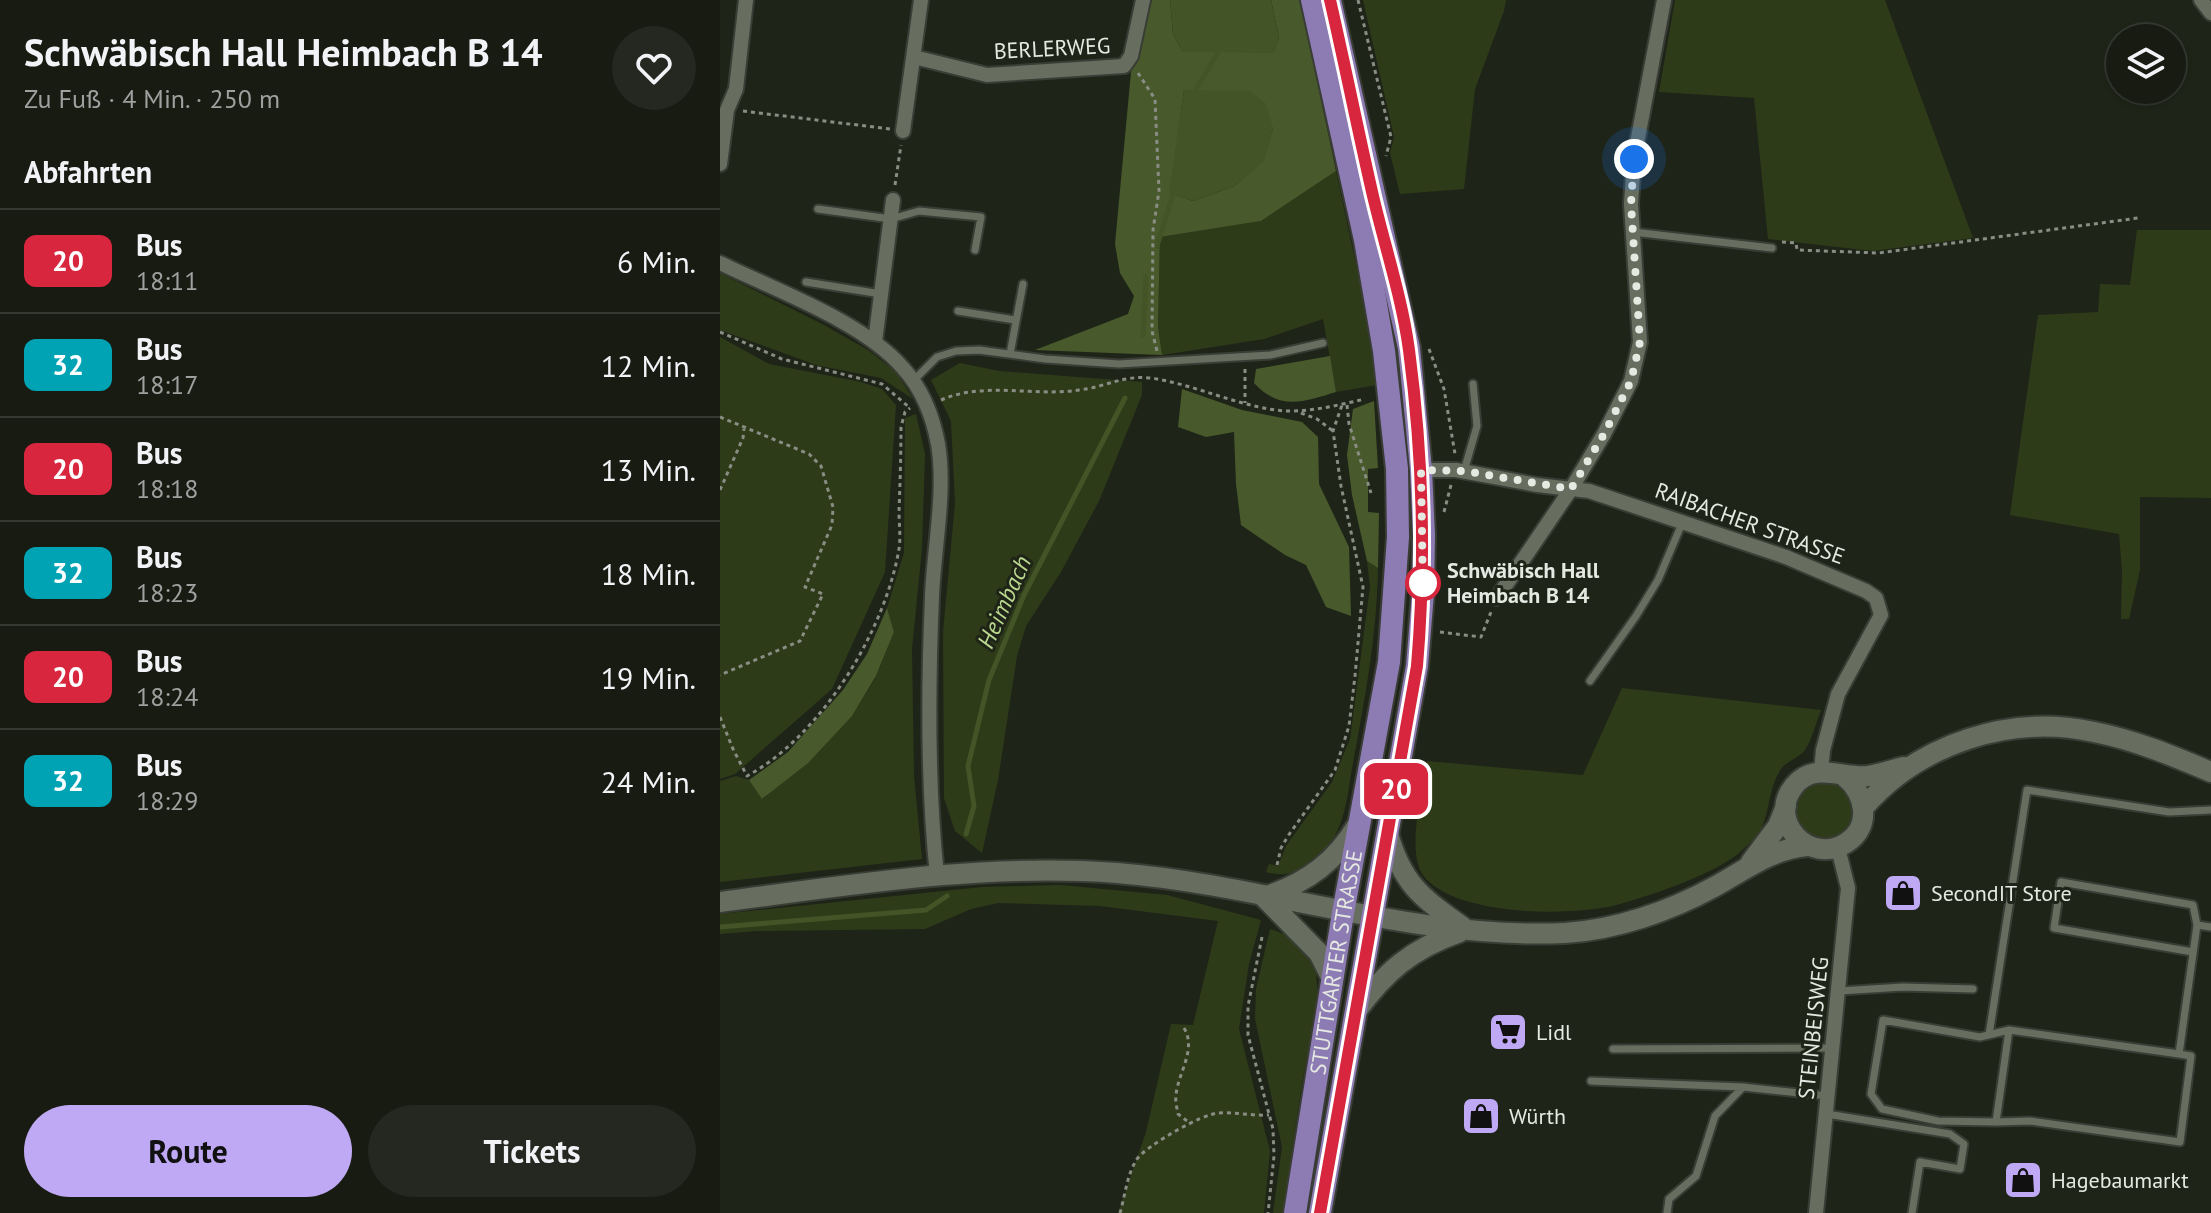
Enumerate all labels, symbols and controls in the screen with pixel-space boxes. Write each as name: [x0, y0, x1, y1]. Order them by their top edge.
map controls: [2106, 24, 2186, 104]
button: layers: [2106, 24, 2186, 104]
button: heart: [612, 26, 696, 110]
text: Schwäbisch Hall Heimbach B 14: [24, 27, 543, 76]
street label: BERLERWEG: [993, 31, 1111, 65]
text: Zu Fuß · 4 Min. · 250 m: [24, 82, 280, 115]
your location: [1614, 139, 1654, 179]
text: Abfahrten: [24, 152, 152, 191]
text: Bus: [136, 225, 183, 264]
text: 20: [52, 242, 84, 279]
text: 6 Min.: [617, 242, 696, 281]
text: 18:11: [136, 264, 198, 297]
text: Bus: [136, 329, 183, 368]
text: 32: [52, 346, 84, 383]
text: 12 Min.: [601, 346, 696, 385]
text: 18:17: [136, 368, 198, 401]
text: Bus: [136, 433, 183, 472]
text: 20: [52, 450, 84, 487]
text: 13 Min.: [601, 450, 696, 489]
text: 18:18: [136, 472, 198, 505]
street label: RAIBACHER STRASSE: [1651, 476, 1849, 570]
text: Bus: [136, 537, 183, 576]
water label: Heimbach: [970, 551, 1038, 653]
text: 32: [52, 554, 84, 591]
text: 18 Min.: [601, 554, 696, 593]
place label: Schwäbisch Hall Heimbach B 14: [1447, 556, 1600, 609]
marker: Schwäbisch Hall Heimbach B 14: [1406, 566, 1440, 600]
text: 18:23: [136, 576, 198, 609]
text: Bus: [136, 641, 183, 680]
text: 20: [52, 658, 84, 695]
text: 19 Min.: [601, 658, 696, 697]
text: 18:24: [136, 680, 198, 713]
text: Bus: [136, 745, 183, 784]
text: 32: [52, 762, 84, 799]
text: 24 Min.: [601, 762, 696, 801]
line badge: 20: [1360, 763, 1432, 815]
text: 20: [1380, 770, 1412, 807]
text: 18:29: [136, 784, 198, 817]
street label: STUTTGARTER STRASSE: [1303, 848, 1368, 1077]
shop icon: SecondIT Store: [1882, 872, 1924, 914]
place label: SecondIT Store: [1931, 879, 2072, 907]
street label: STEINBEISWEG: [1792, 955, 1834, 1101]
supermarket icon: Lidl: [1487, 1011, 1529, 1053]
place label: Lidl: [1536, 1018, 1572, 1046]
shop icon: Würth: [1460, 1095, 1502, 1137]
place label: Würth: [1509, 1102, 1566, 1130]
button: Route: [24, 1105, 352, 1197]
button: Tickets: [368, 1105, 696, 1197]
shop icon: Hagebaumarkt: [2002, 1159, 2044, 1201]
place label: Hagebaumarkt: [2051, 1166, 2189, 1194]

